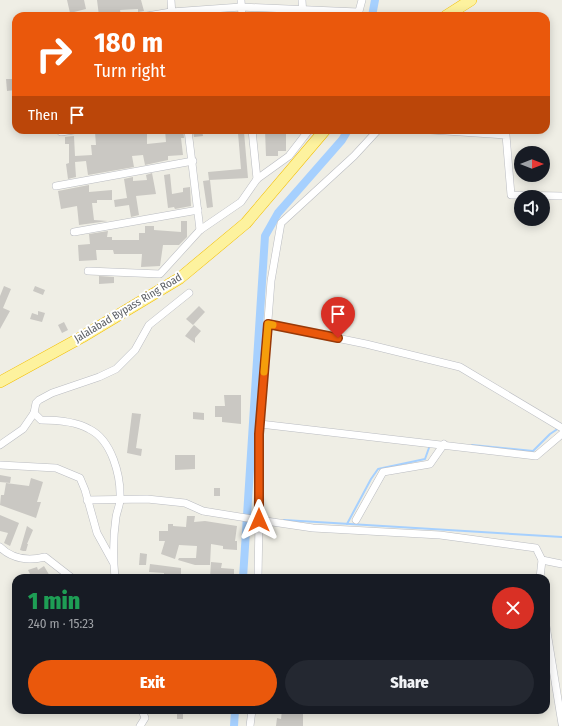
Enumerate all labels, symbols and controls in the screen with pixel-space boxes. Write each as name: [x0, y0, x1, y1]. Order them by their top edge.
text: 180 m: [94, 26, 163, 59]
icon: right: [28, 28, 80, 80]
text: Turn right: [94, 60, 166, 82]
icon: arrive: [66, 104, 88, 126]
text: Then: [28, 106, 58, 124]
north arrow: [514, 146, 550, 182]
map controls: [514, 146, 550, 226]
button: sound: [514, 190, 550, 226]
street label: Jalalabad Bypass Ring Road: [72, 271, 184, 345]
pin: [321, 297, 355, 338]
icon: arrive: [327, 303, 349, 325]
position arrow: [238, 499, 280, 541]
text: 1 min: [28, 587, 80, 615]
button: close: [492, 587, 534, 629]
text: 240 m · 15:23: [28, 616, 94, 631]
button: Exit: [28, 660, 277, 706]
button: Share: [285, 660, 534, 706]

